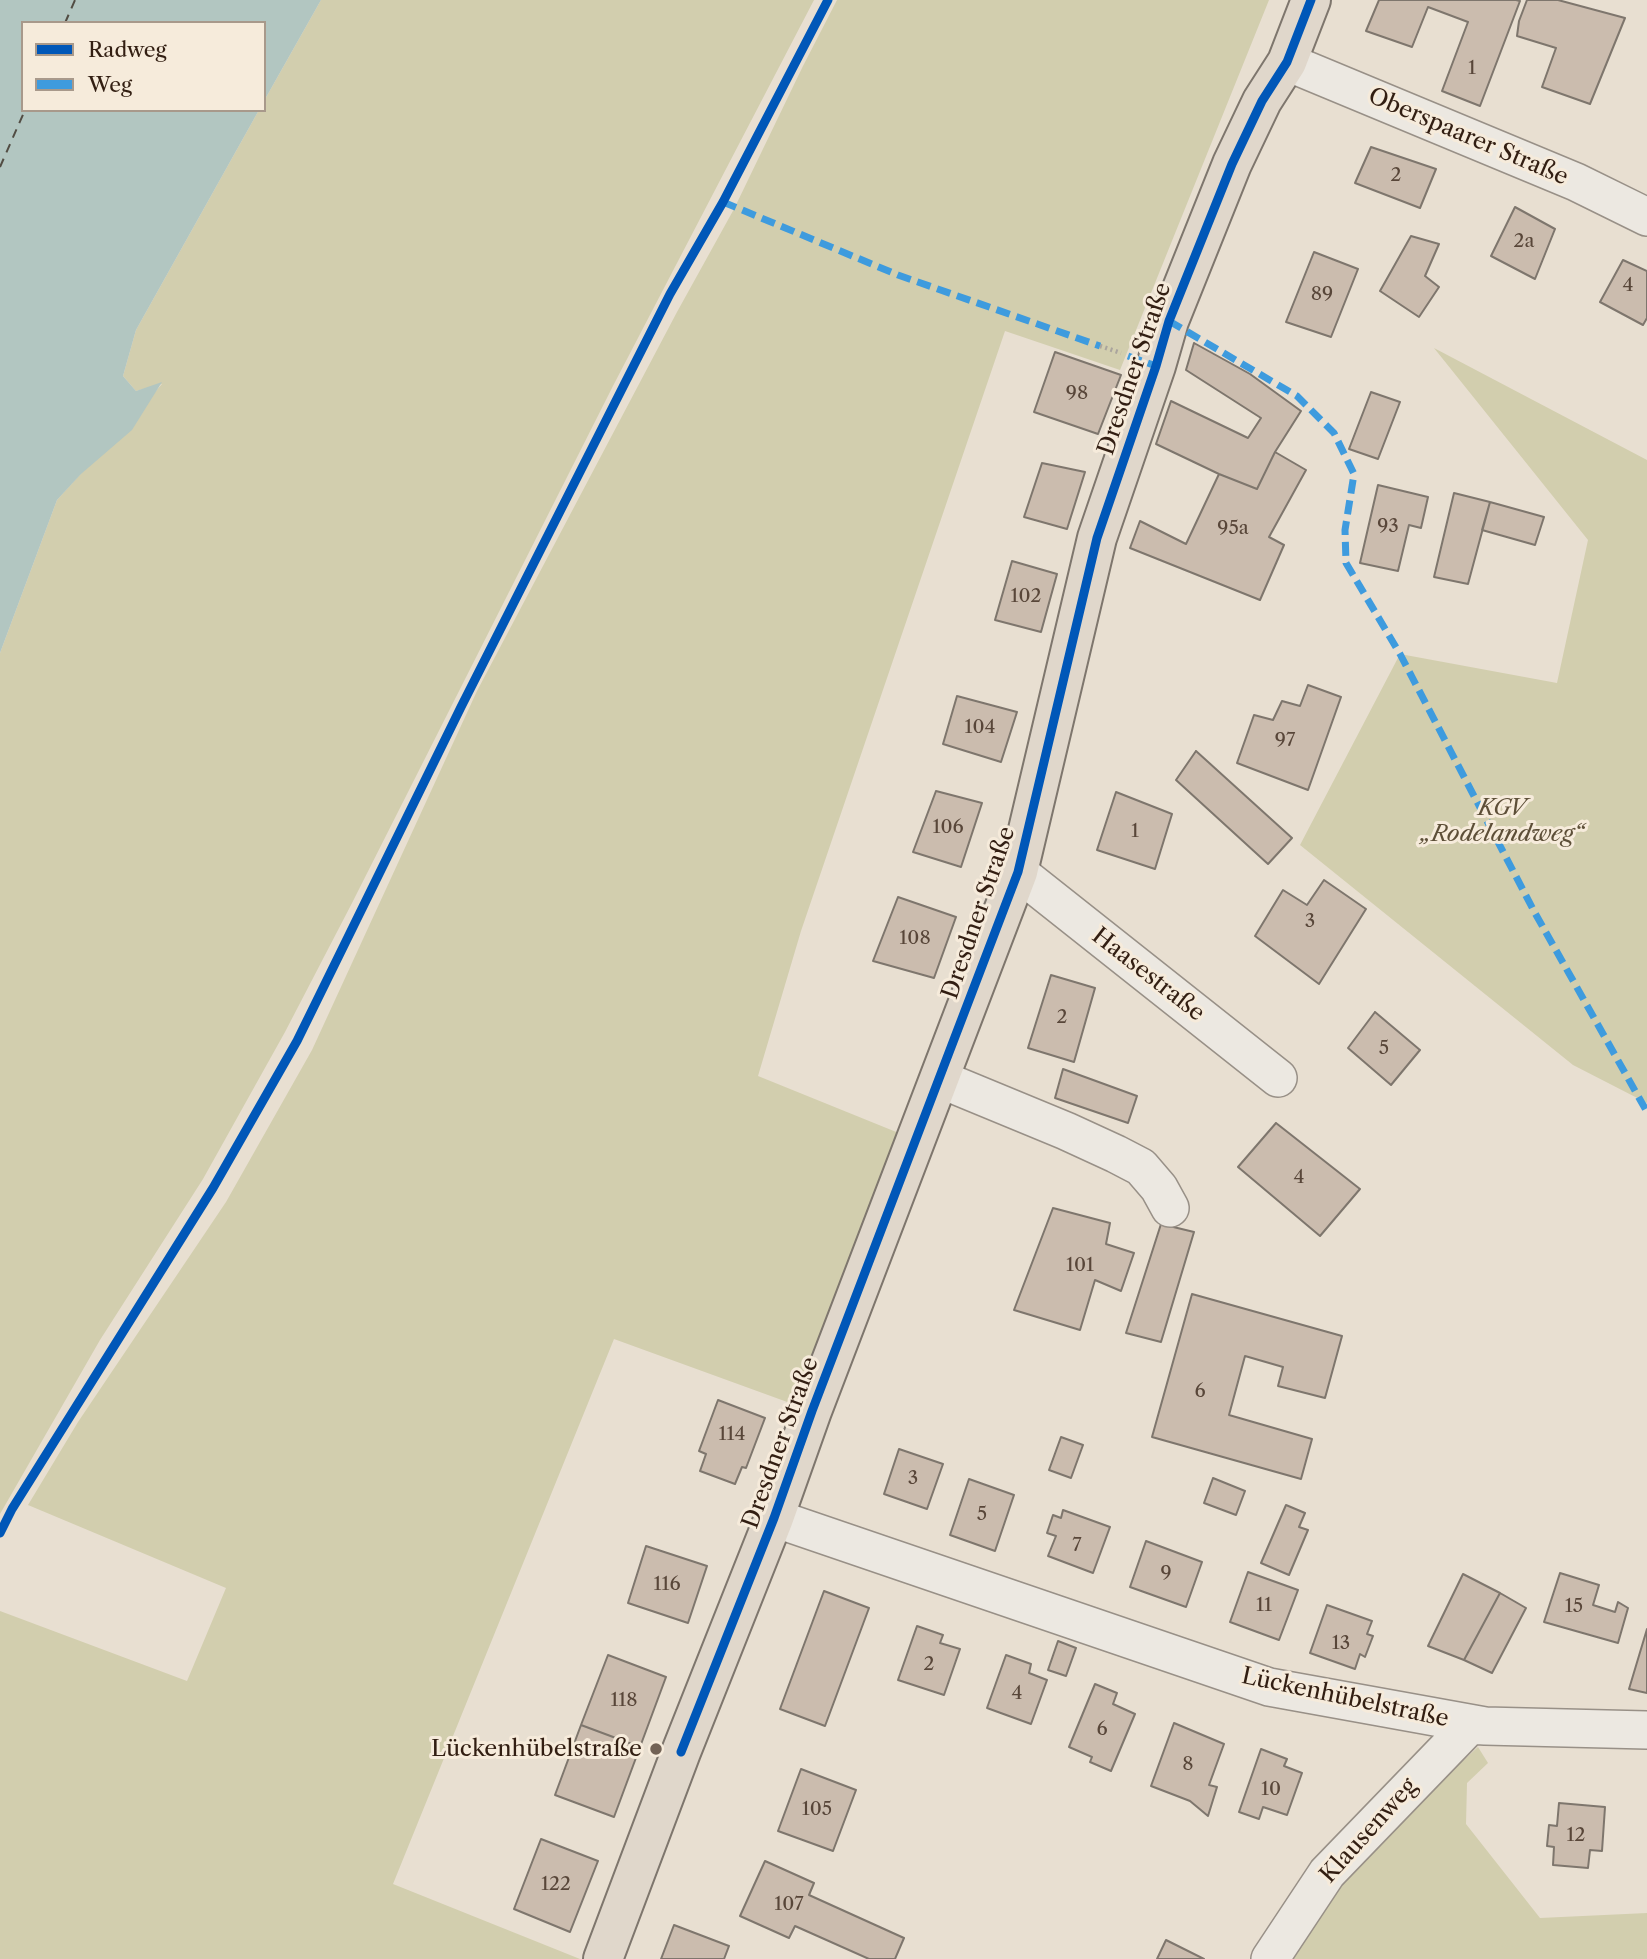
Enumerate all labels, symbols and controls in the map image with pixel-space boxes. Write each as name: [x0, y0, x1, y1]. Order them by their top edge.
legend: [21, 21, 266, 112]
text: Radweg: [88, 37, 167, 62]
house number: 1: [1468, 58, 1476, 80]
text: Weg: [88, 72, 132, 97]
street label: Oberspaarer Straße: [1364, 82, 1572, 192]
house number: 2: [1391, 165, 1401, 187]
house number: 2a: [1514, 231, 1534, 253]
house number: 4: [1623, 275, 1633, 297]
street label: Dresdner Straße: [1093, 279, 1177, 459]
house number: 89: [1311, 284, 1333, 306]
house number: 98: [1066, 383, 1088, 405]
house number: 93: [1377, 516, 1399, 538]
house number: 95a: [1217, 518, 1249, 540]
house number: 102: [1011, 586, 1041, 608]
house number: 104: [964, 717, 996, 739]
house number: 97: [1275, 730, 1295, 752]
park label: KGV „Rodelandweg“: [1421, 794, 1583, 848]
house number: 106: [932, 817, 964, 839]
house number: 1: [1131, 821, 1139, 843]
street label: Dresdner Straße: [937, 823, 1021, 1003]
house number: 3: [1305, 911, 1315, 933]
street label: Haasestraße: [1086, 922, 1210, 1028]
house number: 108: [899, 928, 931, 950]
house number: 2: [1057, 1007, 1067, 1029]
house number: 5: [1379, 1038, 1389, 1060]
house number: 4: [1294, 1167, 1304, 1189]
house number: 101: [1066, 1255, 1094, 1277]
street label: Dresdner Straße: [737, 1353, 825, 1533]
house number: 6: [1194, 1381, 1206, 1403]
house number: 114: [719, 1424, 745, 1446]
house number: 3: [908, 1468, 918, 1490]
house number: 5: [977, 1504, 987, 1526]
house number: 7: [1072, 1535, 1082, 1557]
house number: 9: [1160, 1563, 1172, 1585]
house number: 116: [653, 1574, 681, 1596]
house number: 11: [1256, 1595, 1272, 1617]
house number: 15: [1565, 1596, 1583, 1618]
house number: 13: [1332, 1633, 1350, 1655]
house number: 2: [924, 1654, 934, 1676]
street label: Lückenhübelstraße: [1239, 1663, 1451, 1733]
house number: 4: [1012, 1683, 1022, 1705]
house number: 118: [610, 1690, 638, 1712]
house number: 6: [1096, 1719, 1108, 1741]
place label: Lückenhübelstraße: [431, 1735, 642, 1763]
marker: Lückenhübelstraße: [648, 1741, 664, 1757]
house number: 8: [1182, 1754, 1194, 1776]
street label: Klausenweg: [1315, 1773, 1423, 1889]
house number: 10: [1261, 1779, 1281, 1801]
house number: 105: [802, 1799, 832, 1821]
house number: 12: [1567, 1825, 1585, 1847]
house number: 122: [541, 1874, 571, 1896]
house number: 107: [774, 1894, 804, 1916]

